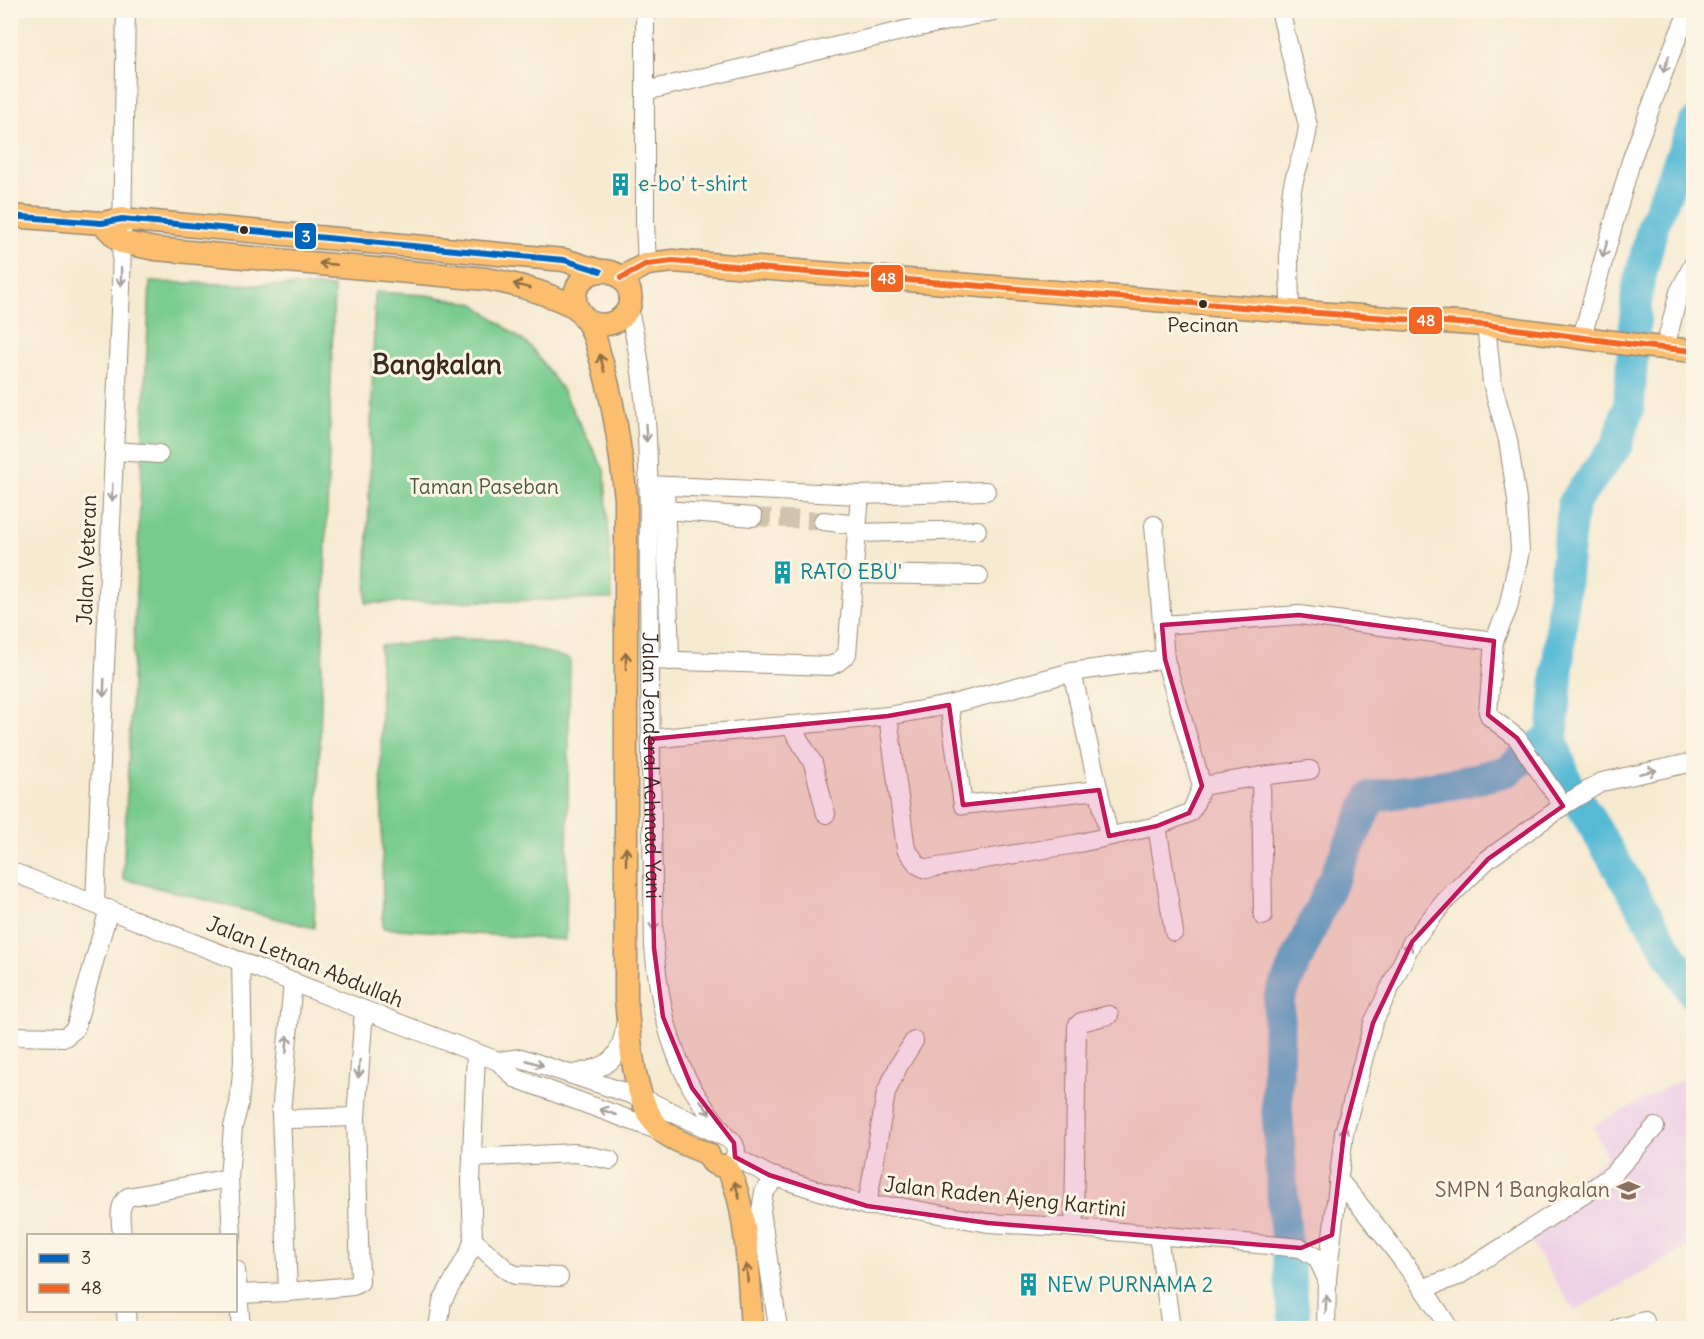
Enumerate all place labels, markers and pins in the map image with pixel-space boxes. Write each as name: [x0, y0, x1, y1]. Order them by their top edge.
place label: e-bo' t-shirt: [638, 170, 747, 197]
building icon: e-bo' t-shirt: [607, 171, 633, 197]
unlabelled marker: [238, 224, 250, 236]
marker: Pecinan: [1197, 298, 1209, 310]
place label: Pecinan: [1167, 312, 1239, 337]
place label: RATO EBU': [800, 558, 902, 585]
building icon: RATO EBU': [769, 559, 795, 585]
place label: SMPN 1 Bangkalan: [1435, 1176, 1610, 1203]
school or university icon: SMPN 1 Bangkalan: [1615, 1177, 1641, 1203]
place label: NEW PURNAMA 2: [1047, 1271, 1213, 1298]
building icon: NEW PURNAMA 2: [1016, 1272, 1042, 1298]

